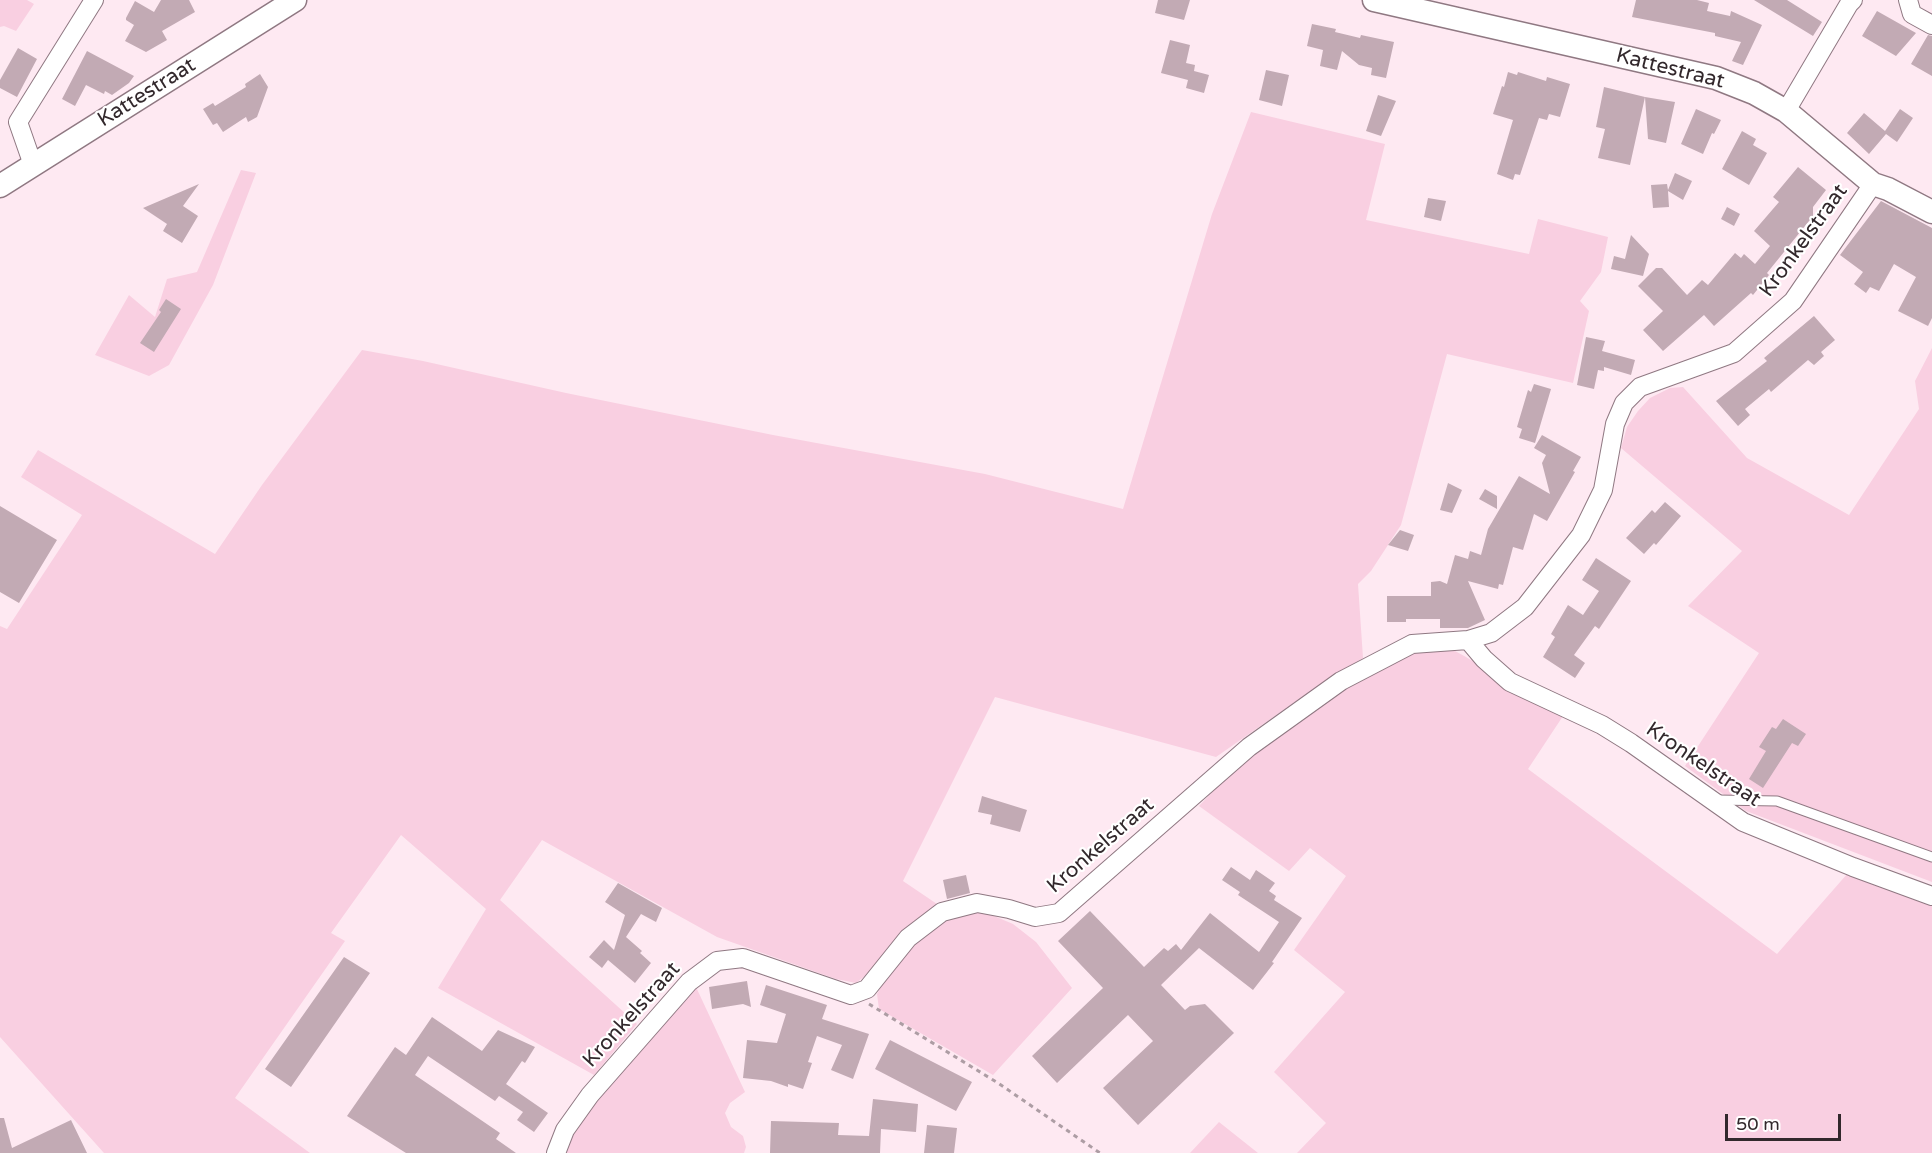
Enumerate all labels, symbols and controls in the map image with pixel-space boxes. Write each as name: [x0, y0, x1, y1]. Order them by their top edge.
street label: Kattestraat: [1613, 43, 1727, 95]
street label: Kattestraat: [93, 53, 201, 133]
street label: Kronkelstraat: [1755, 180, 1853, 302]
street label: Kronkelstraat: [1641, 717, 1765, 813]
street label: Kronkelstraat: [1042, 793, 1160, 899]
street label: Kronkelstraat: [578, 957, 686, 1073]
scale bar: [1728, 1102, 1844, 1140]
text: 50 m: [1736, 1113, 1780, 1135]

